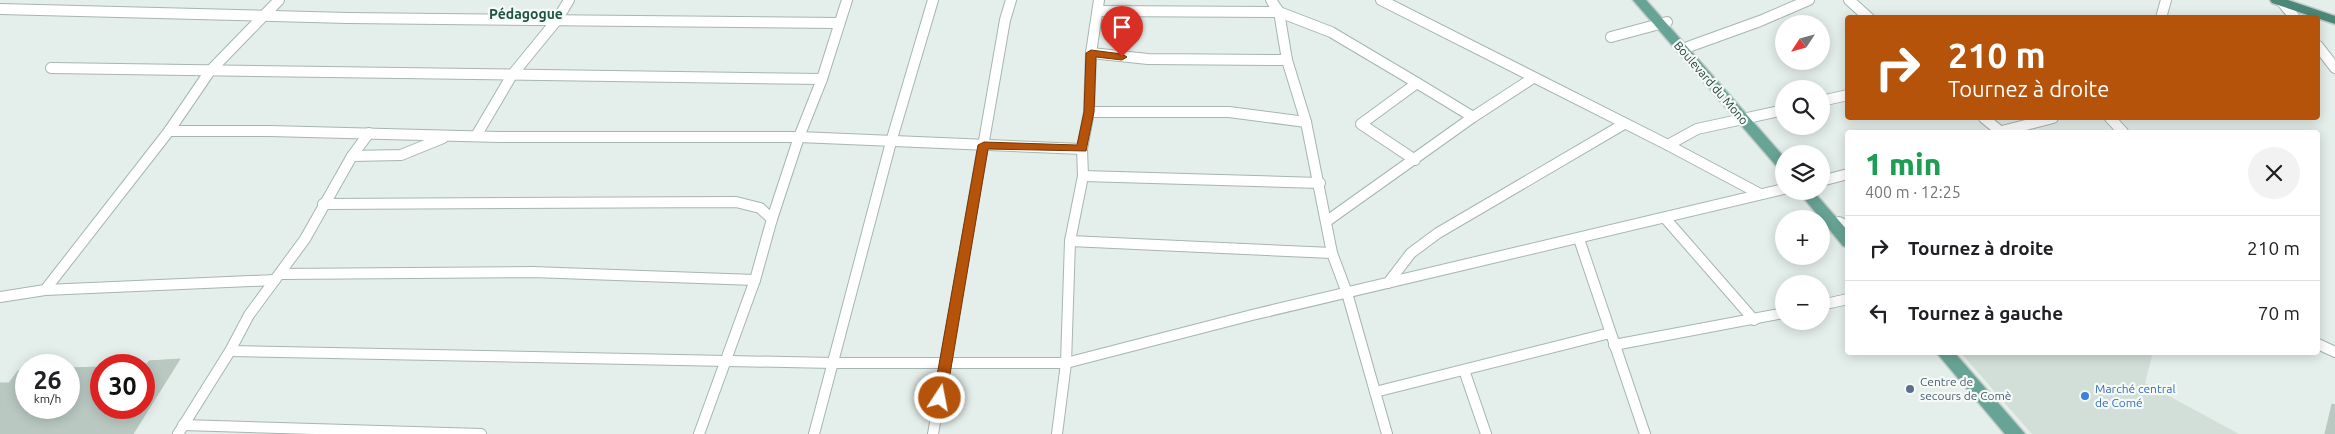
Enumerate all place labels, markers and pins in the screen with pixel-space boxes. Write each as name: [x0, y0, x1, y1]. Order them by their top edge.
pin: [1101, 6, 1143, 57]
place label: Centre de secours de Comè: [1920, 375, 2012, 402]
place label: Marché central de Comé: [2095, 382, 2176, 409]
marker: Centre de secours de Comè: [1904, 383, 1916, 395]
marker: Marché central de Comé: [2079, 390, 2091, 402]

